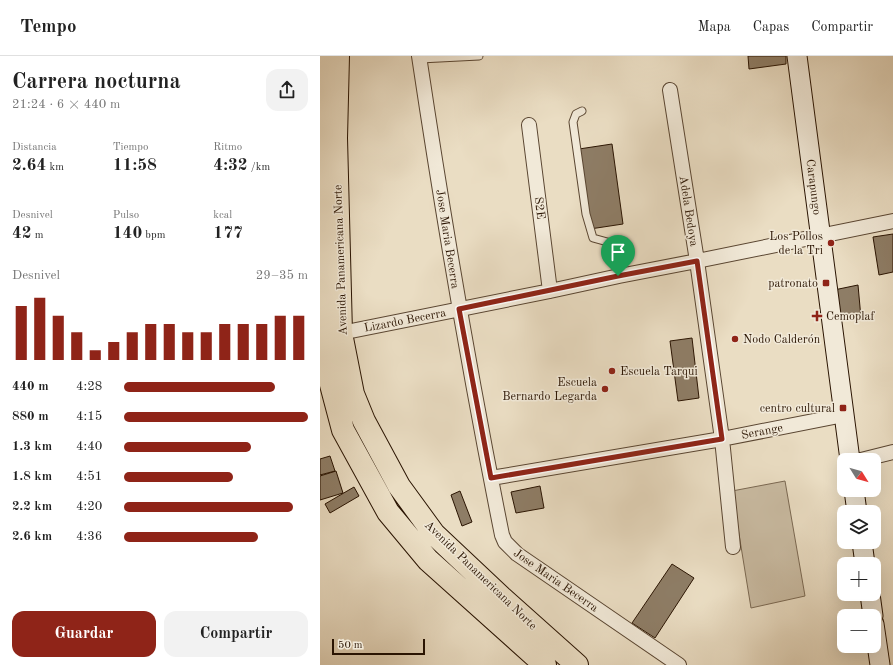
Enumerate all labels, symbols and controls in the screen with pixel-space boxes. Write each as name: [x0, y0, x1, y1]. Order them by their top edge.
text: Tempo: [20, 18, 76, 37]
text: Mapa: [698, 20, 731, 34]
text: Capas: [753, 20, 789, 34]
text: Compartir: [811, 20, 873, 34]
button: share: [266, 69, 308, 111]
text: Carrera nocturna: [12, 71, 181, 93]
text: 21:24 · 6 × 440 m: [12, 98, 120, 111]
text: Distancia: [12, 142, 57, 153]
text: Tiempo: [113, 142, 148, 153]
text: Ritmo: [213, 142, 242, 153]
text: 2.64: [12, 157, 46, 174]
text: 11:58: [113, 157, 157, 174]
text: 4:32: [213, 157, 248, 174]
street label: Carapungo: [804, 158, 822, 216]
text: km: [46, 162, 64, 173]
text: /km: [248, 162, 270, 173]
street label: Adela Bedoya: [677, 175, 700, 247]
street label: Avenida Panamericana Norte: [332, 184, 350, 336]
street label: Jose Maria Becerra: [433, 189, 461, 290]
street label: S2E: [532, 196, 546, 220]
text: Desnivel: [12, 210, 53, 221]
text: Pulso: [113, 210, 139, 221]
text: kcal: [213, 210, 232, 221]
text: 42: [12, 225, 32, 242]
text: 140: [113, 225, 142, 242]
text: 177: [213, 225, 243, 242]
text: m: [32, 230, 44, 241]
text: bpm: [142, 230, 165, 241]
place label: Los Pollos de la Tri: [769, 231, 823, 257]
pin: [601, 235, 635, 276]
marker: Los Pollos de la Tri: [826, 238, 836, 248]
icon: arrive: [607, 241, 629, 263]
text: Desnivel: [12, 269, 60, 282]
text: 29–35 m: [256, 269, 308, 282]
place label: patronato: [768, 278, 818, 290]
marker: patronato: [821, 278, 831, 288]
street label: Lizardo Becerra: [363, 307, 447, 335]
marker: Cemoplaf: [811, 310, 823, 322]
place label: Cemoplaf: [826, 311, 875, 323]
marker: Nodo Calderón: [730, 334, 740, 344]
place label: Nodo Calderón: [743, 334, 821, 346]
marker: Escuela Tarqui: [607, 366, 617, 376]
place label: Escuela Tarqui: [620, 366, 698, 378]
place label: Escuela Bernardo Legarda: [502, 377, 597, 403]
text: 440 m: [12, 380, 49, 393]
text: 4:28: [76, 380, 102, 393]
marker: Escuela Bernardo Legarda: [600, 384, 610, 394]
place label: centro cultural: [760, 403, 835, 415]
marker: centro cultural: [838, 403, 848, 413]
text: 880 m: [12, 410, 49, 423]
text: 4:15: [76, 410, 102, 423]
street label: Serange: [740, 422, 785, 442]
text: 1.3 km: [12, 440, 52, 453]
text: 4:40: [76, 440, 102, 453]
north arrow: [837, 453, 881, 497]
map controls: [837, 453, 881, 653]
text: 1.8 km: [12, 470, 52, 483]
text: 4:51: [76, 470, 102, 483]
text: 2.2 km: [12, 500, 52, 513]
text: 4:20: [76, 500, 102, 513]
button: layers: [837, 505, 881, 549]
street label: Avenida Panamericana Norte: [422, 519, 539, 633]
text: 2.6 km: [12, 530, 52, 543]
text: 4:36: [76, 530, 102, 543]
street label: Jose Maria Becerra: [511, 547, 600, 615]
button: +: [837, 557, 881, 601]
button: −: [837, 609, 881, 653]
button: Guardar: [12, 611, 156, 657]
button: Compartir: [164, 611, 308, 657]
scale bar: [332, 637, 425, 656]
text: 50 m: [338, 640, 363, 651]

